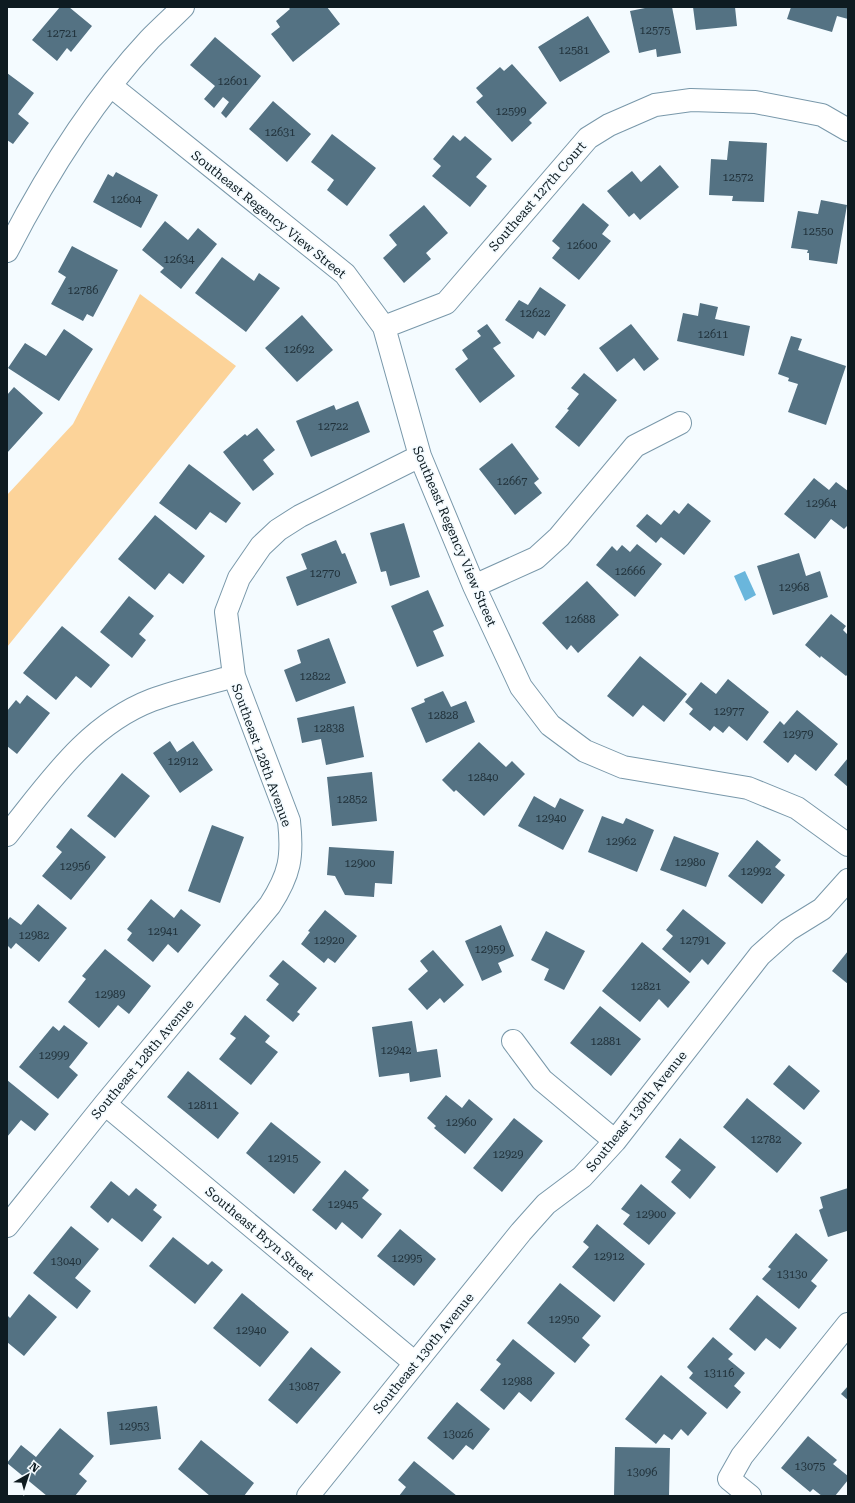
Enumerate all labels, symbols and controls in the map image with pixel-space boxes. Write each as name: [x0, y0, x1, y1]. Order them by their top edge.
house number: 12575: [640, 24, 670, 37]
house number: 12721: [47, 27, 77, 40]
house number: 12581: [559, 44, 589, 57]
house number: 12601: [218, 75, 248, 88]
house number: 12599: [496, 105, 526, 118]
house number: 12631: [265, 126, 295, 139]
street label: Southeast 127th Court: [486, 138, 589, 254]
street label: Southeast Regency View Street: [188, 147, 349, 281]
house number: 12572: [723, 171, 753, 184]
house number: 12604: [111, 193, 142, 206]
house number: 12550: [803, 225, 833, 238]
house number: 12600: [567, 239, 597, 252]
house number: 12634: [164, 253, 195, 266]
house number: 12786: [68, 284, 98, 297]
house number: 12622: [520, 307, 550, 320]
house number: 12611: [698, 328, 728, 341]
house number: 12692: [284, 343, 314, 356]
house number: 12722: [318, 420, 348, 433]
street label: Southeast Regency View Street: [410, 444, 499, 629]
house number: 12667: [497, 475, 527, 488]
house number: 12964: [806, 497, 837, 510]
house number: 12666: [615, 565, 645, 578]
house number: 12770: [310, 567, 340, 580]
house number: 12968: [779, 581, 809, 594]
house number: 12688: [565, 613, 595, 626]
house number: 12822: [300, 670, 330, 683]
street label: Southeast 128th Avenue: [229, 682, 294, 829]
house number: 12977: [714, 705, 744, 718]
house number: 12828: [428, 709, 458, 722]
house number: 12838: [314, 722, 344, 735]
house number: 12979: [783, 728, 813, 741]
house number: 12912: [168, 755, 198, 768]
house number: 12840: [468, 771, 498, 784]
house number: 12852: [337, 793, 367, 806]
house number: 12940: [536, 812, 566, 825]
house number: 12962: [606, 835, 636, 848]
house number: 12980: [675, 856, 705, 869]
house number: 12900: [345, 857, 375, 870]
house number: 12956: [60, 860, 90, 873]
house number: 12992: [741, 865, 771, 878]
house number: 12941: [148, 925, 178, 938]
house number: 12982: [19, 929, 49, 942]
house number: 12920: [314, 934, 344, 947]
house number: 12791: [680, 934, 710, 947]
house number: 12959: [475, 943, 505, 956]
house number: 12821: [631, 980, 661, 993]
house number: 12989: [95, 988, 125, 1001]
street label: Southeast 128th Avenue: [88, 997, 197, 1122]
house number: 12881: [591, 1035, 621, 1048]
house number: 12942: [381, 1044, 411, 1057]
street label: Southeast 130th Avenue: [583, 1048, 690, 1175]
house number: 12999: [39, 1049, 69, 1062]
house number: 12811: [188, 1099, 218, 1112]
house number: 12960: [446, 1116, 476, 1129]
house number: 12782: [751, 1133, 781, 1146]
house number: 12929: [493, 1148, 523, 1161]
house number: 12915: [268, 1152, 298, 1165]
street label: Southeast Bryn Street: [202, 1184, 317, 1283]
house number: 12945: [328, 1198, 358, 1211]
house number: 12900: [636, 1208, 666, 1221]
house number: 12912: [594, 1250, 624, 1263]
house number: 12995: [392, 1252, 422, 1265]
house number: 13040: [51, 1255, 81, 1268]
house number: 13130: [777, 1268, 807, 1281]
street label: Southeast 130th Avenue: [370, 1290, 477, 1417]
house number: 12950: [549, 1313, 579, 1326]
house number: 12940: [236, 1324, 266, 1337]
house number: 13116: [704, 1367, 734, 1380]
house number: 12988: [502, 1375, 532, 1388]
house number: 13087: [289, 1380, 319, 1393]
house number: 12953: [119, 1420, 149, 1433]
house number: 13026: [443, 1428, 473, 1441]
north arrow: [8, 1455, 48, 1495]
text: N: [27, 1460, 42, 1476]
house number: 13075: [795, 1460, 825, 1473]
house number: 13096: [627, 1466, 657, 1479]

